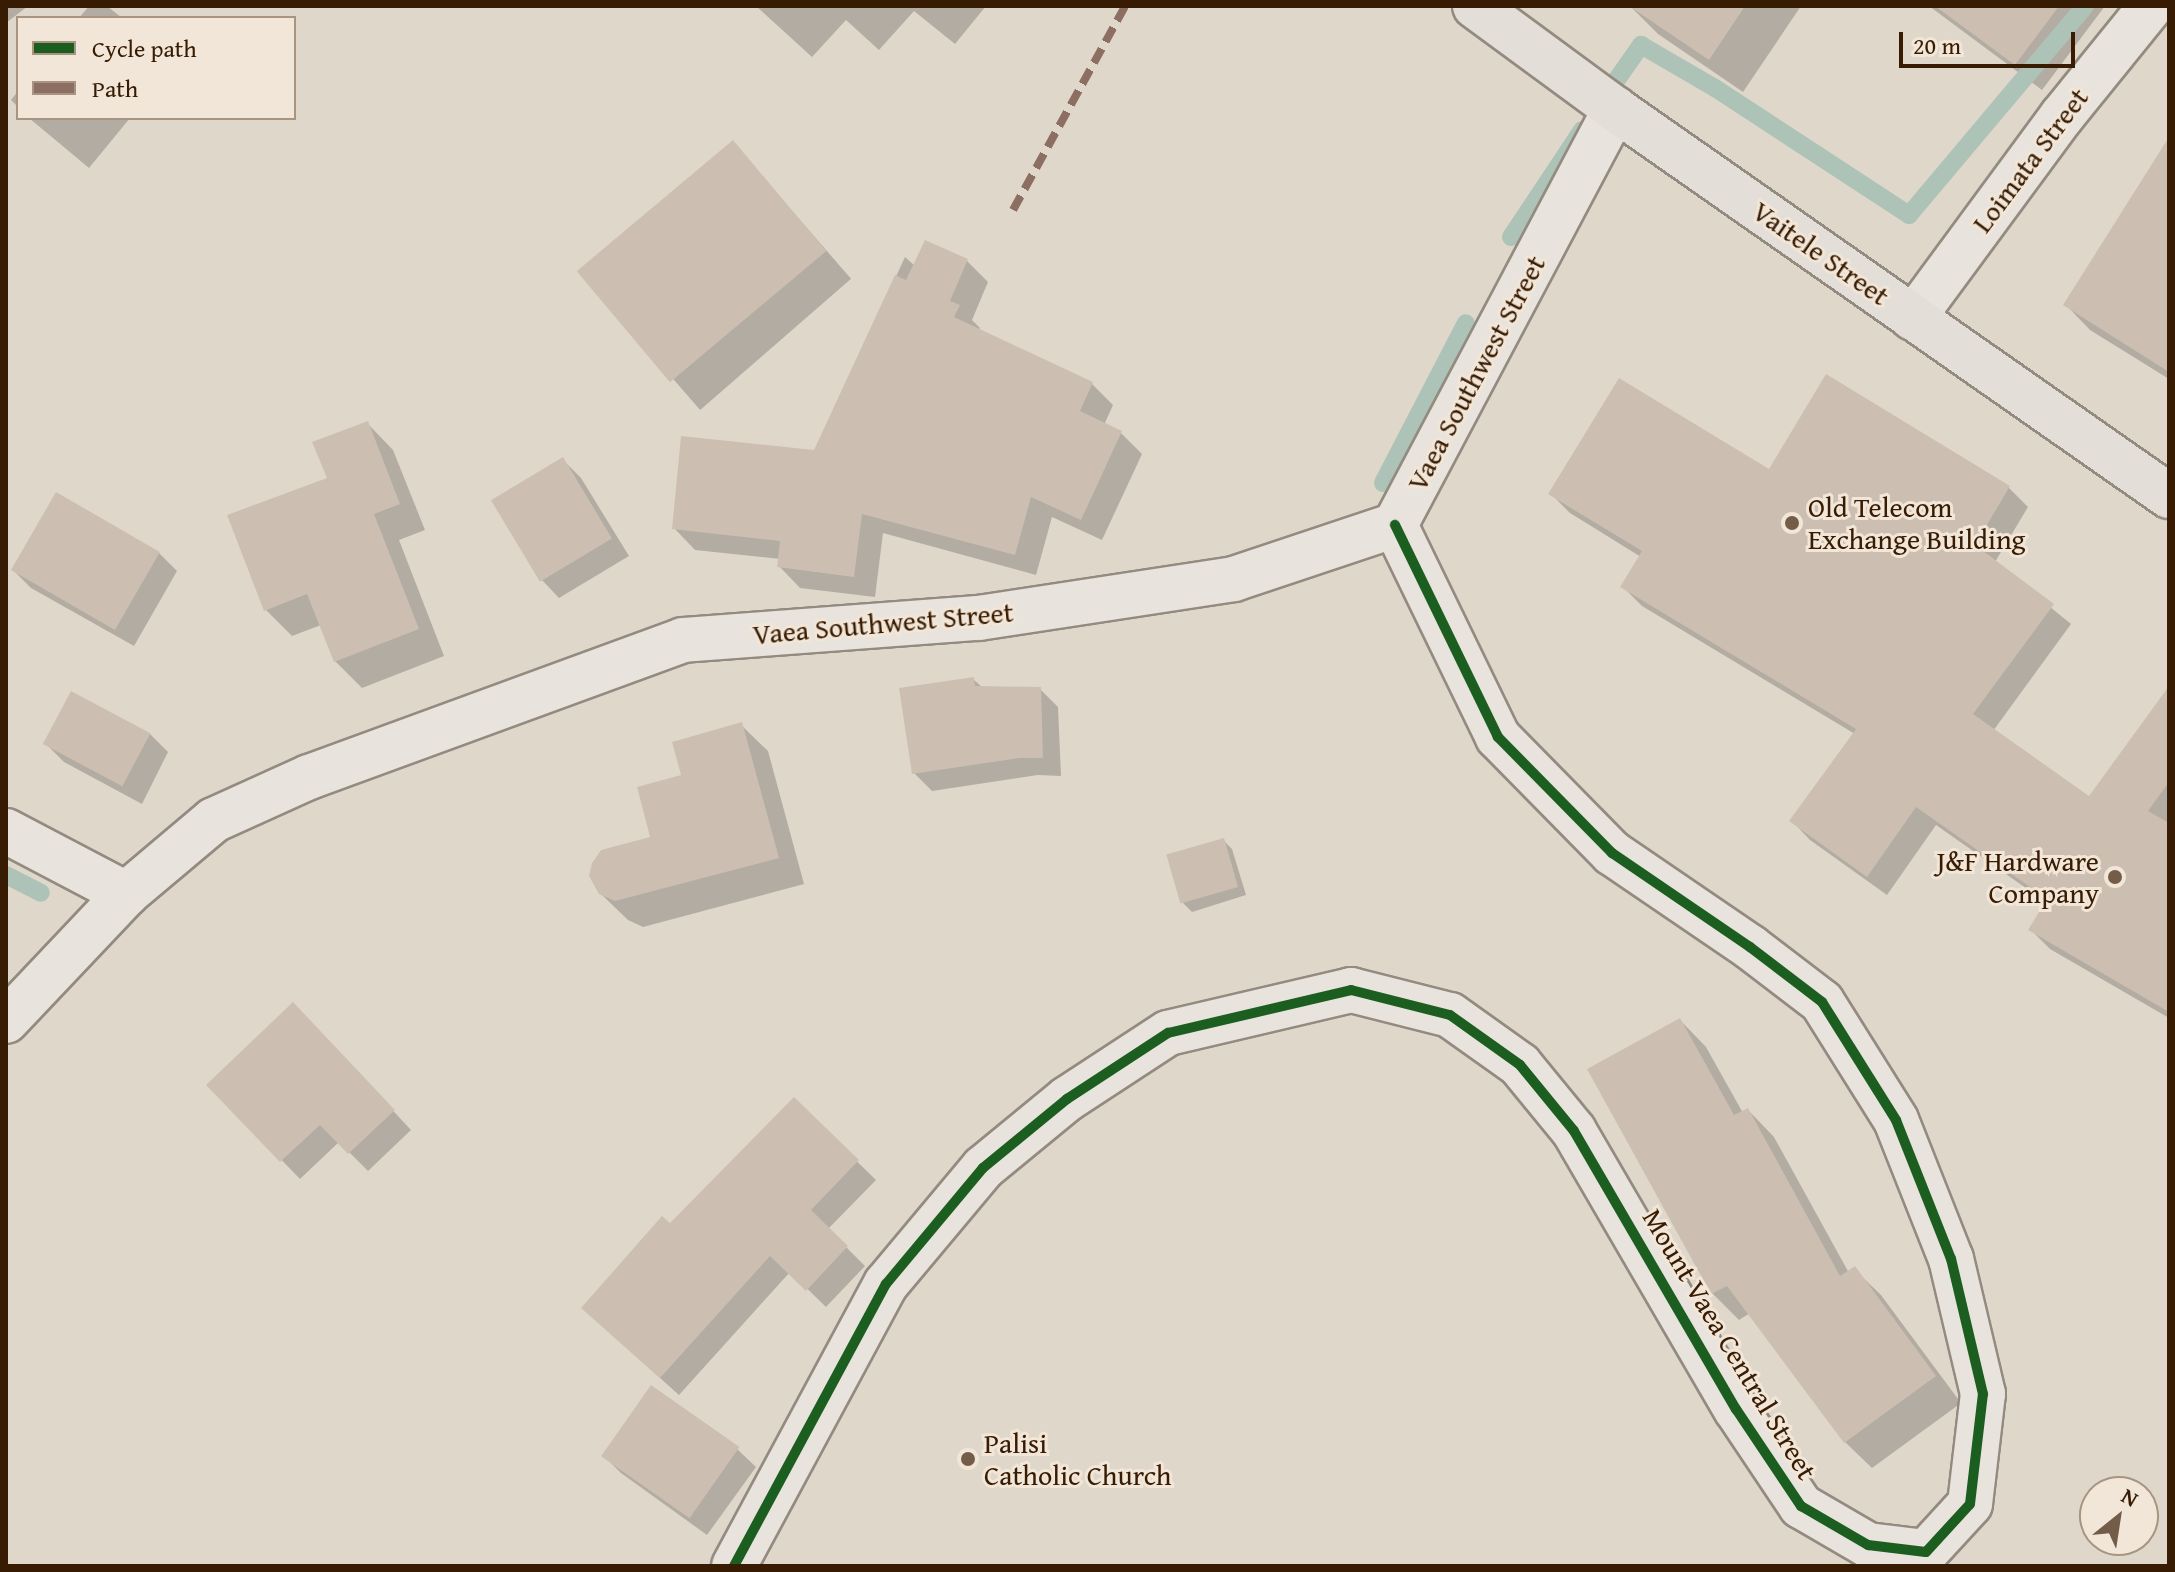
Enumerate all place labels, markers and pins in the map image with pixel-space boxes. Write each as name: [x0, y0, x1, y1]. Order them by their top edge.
place label: Old Telecom Exchange Building: [1808, 490, 2026, 556]
marker: Old Telecom Exchange Building: [1783, 514, 1801, 532]
place label: J&F Hardware Company: [1936, 844, 2099, 910]
marker: J&F Hardware Company: [2106, 868, 2124, 886]
place label: Palisi Catholic Church: [984, 1426, 1172, 1492]
marker: Palisi Catholic Church: [959, 1450, 977, 1468]

